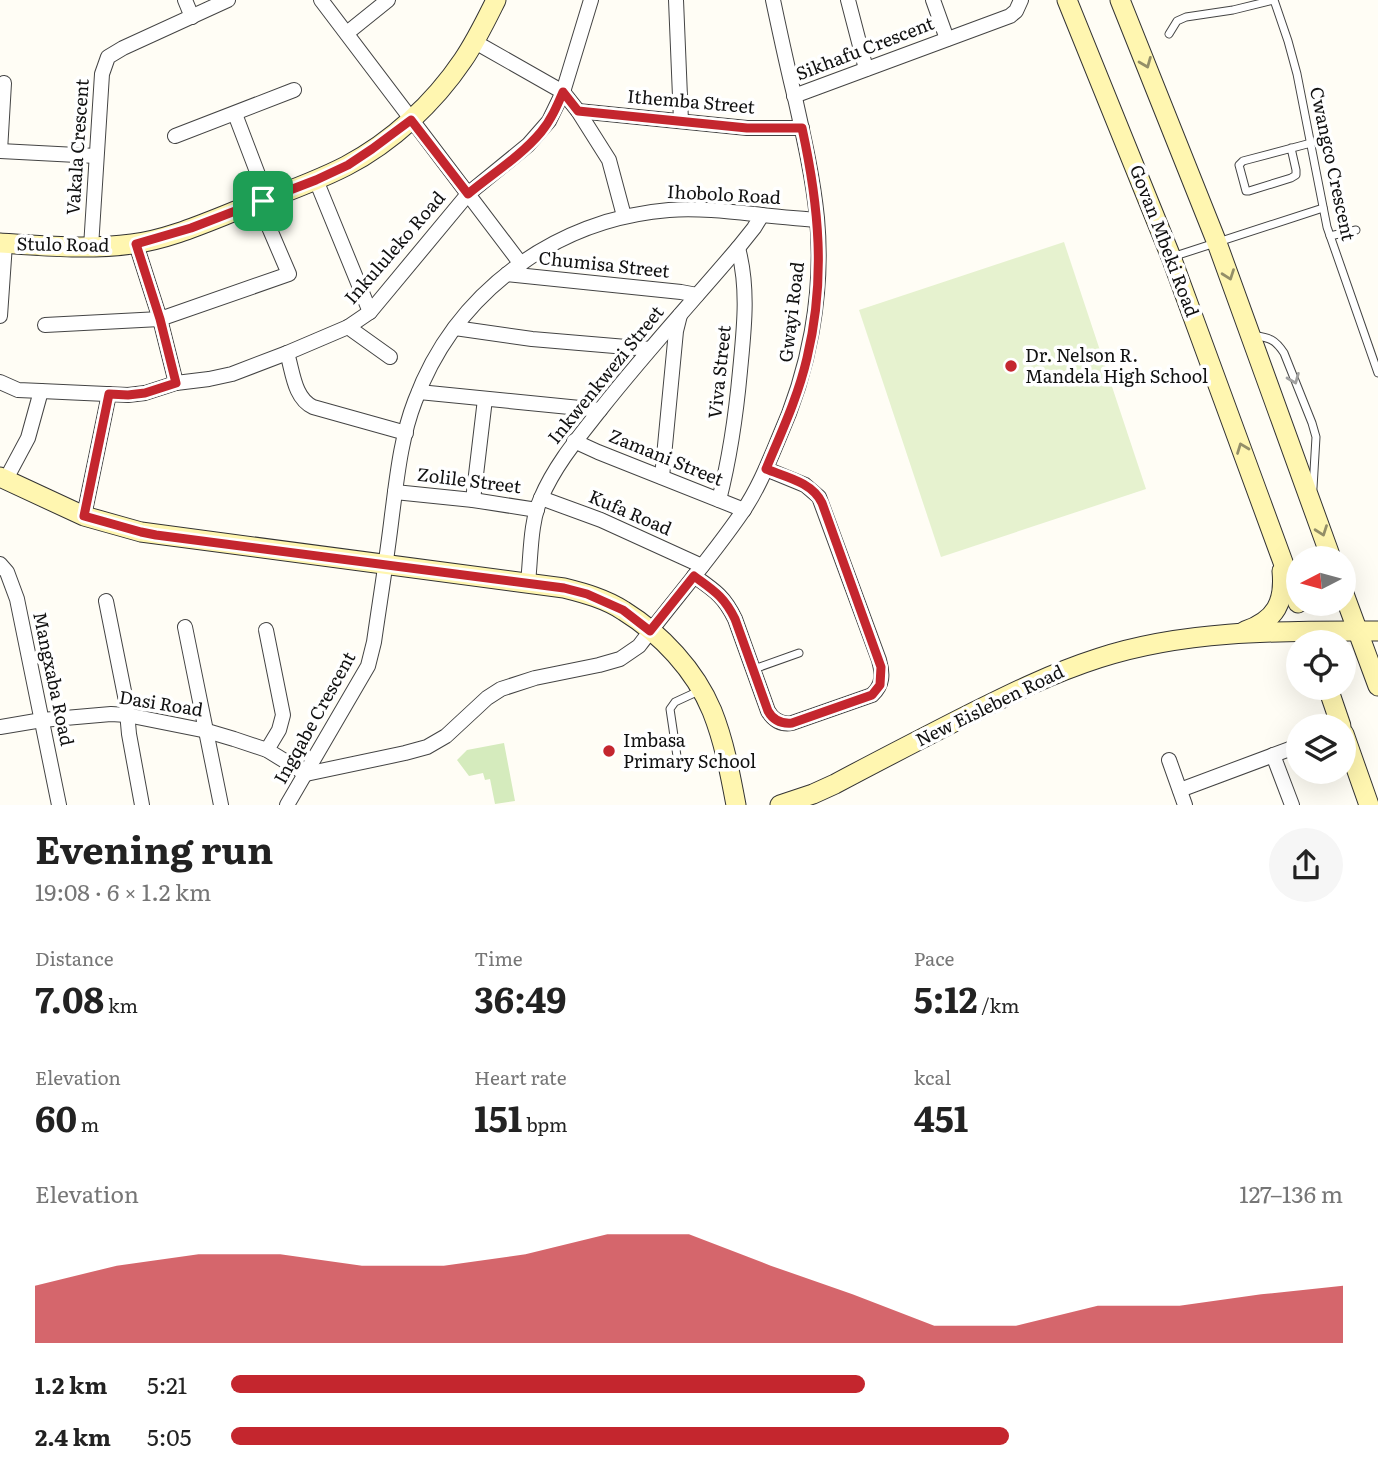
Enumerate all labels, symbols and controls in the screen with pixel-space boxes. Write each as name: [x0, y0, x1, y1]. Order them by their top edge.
street label: Sikhafu Crescent: [791, 9, 938, 86]
one-way arrow: [1137, 57, 1151, 69]
street label: Vakala Crescent: [58, 77, 95, 216]
street label: Ithemba Street: [626, 81, 757, 120]
street label: Cwangco Crescent: [1304, 84, 1363, 244]
street label: Govan Mbeki Road: [1124, 160, 1207, 321]
pin: [233, 171, 293, 231]
street label: Ihobolo Road: [666, 177, 782, 210]
icon: arrive: [244, 182, 282, 220]
street label: Inkululeko Road: [337, 185, 451, 310]
street label: Stulo Road: [16, 229, 110, 258]
street label: Chumisa Street: [537, 243, 672, 284]
street label: Gwayi Road: [771, 260, 810, 364]
one-way arrow: [1221, 268, 1235, 281]
street label: Inkwenkwezi Street: [540, 298, 670, 449]
street label: Viva Street: [700, 323, 737, 420]
place label: Dr. Nelson R. Mandela High School: [1025, 341, 1208, 389]
marker: Dr. Nelson R. Mandela High School: [1003, 358, 1019, 374]
one-way arrow: [1286, 372, 1300, 384]
street label: Zamani Street: [605, 421, 729, 492]
one-way arrow: [1236, 443, 1250, 455]
street label: Zolile Street: [416, 460, 523, 499]
street label: Kufa Road: [585, 482, 676, 541]
one-way arrow: [1313, 524, 1327, 536]
north arrow: [1286, 546, 1356, 616]
map controls: [1286, 546, 1356, 784]
street label: Mangxaba Road: [27, 609, 82, 748]
button: locate: [1286, 630, 1356, 700]
street label: Ingqabe Crescent: [266, 646, 362, 788]
street label: New Eisleben Road: [911, 657, 1068, 752]
street label: Dasi Road: [117, 683, 205, 722]
button: layers: [1286, 714, 1356, 784]
place label: Imbasa Primary School: [623, 726, 756, 774]
marker: Imbasa Primary School: [601, 743, 617, 759]
text: Evening run: [35, 819, 273, 876]
button: share: [1269, 828, 1343, 902]
text: 19:08 · 6 × 1.2 km: [35, 874, 211, 908]
text: Distance: [35, 944, 114, 972]
text: Time: [474, 944, 523, 972]
text: Pace: [914, 944, 954, 972]
text: 7.08: [35, 972, 104, 1024]
text: 36:49: [474, 972, 566, 1024]
text: 5:12: [914, 972, 978, 1024]
text: km: [104, 991, 138, 1019]
text: /km: [978, 991, 1019, 1019]
text: Elevation: [35, 1063, 121, 1091]
text: Heart rate: [474, 1063, 567, 1091]
text: kcal: [914, 1063, 951, 1091]
text: 60: [35, 1091, 77, 1143]
text: 151: [474, 1091, 522, 1143]
text: 451: [914, 1091, 968, 1143]
text: m: [77, 1110, 99, 1138]
text: bpm: [522, 1110, 567, 1138]
text: Elevation: [35, 1176, 139, 1210]
text: 127–136 m: [1239, 1176, 1343, 1210]
text: 1.2 km: [35, 1367, 107, 1401]
text: 5:21: [147, 1367, 187, 1401]
text: 2.4 km: [35, 1419, 111, 1453]
text: 5:05: [147, 1419, 191, 1453]

